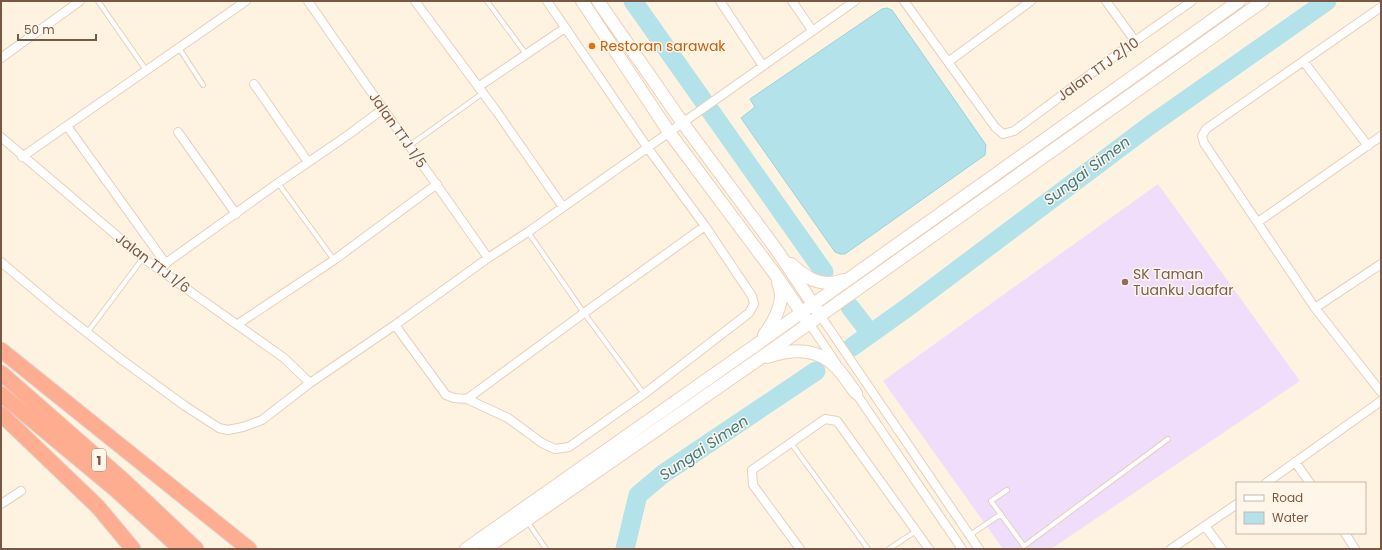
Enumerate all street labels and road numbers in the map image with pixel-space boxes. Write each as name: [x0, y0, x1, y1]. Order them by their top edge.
street label: Jalan TTJ 2/10: [1053, 32, 1143, 106]
street label: Jalan TTJ 1/5: [364, 88, 432, 172]
street label: Jalan TTJ 1/6: [112, 228, 195, 298]
road number: 1: [92, 449, 106, 471]

